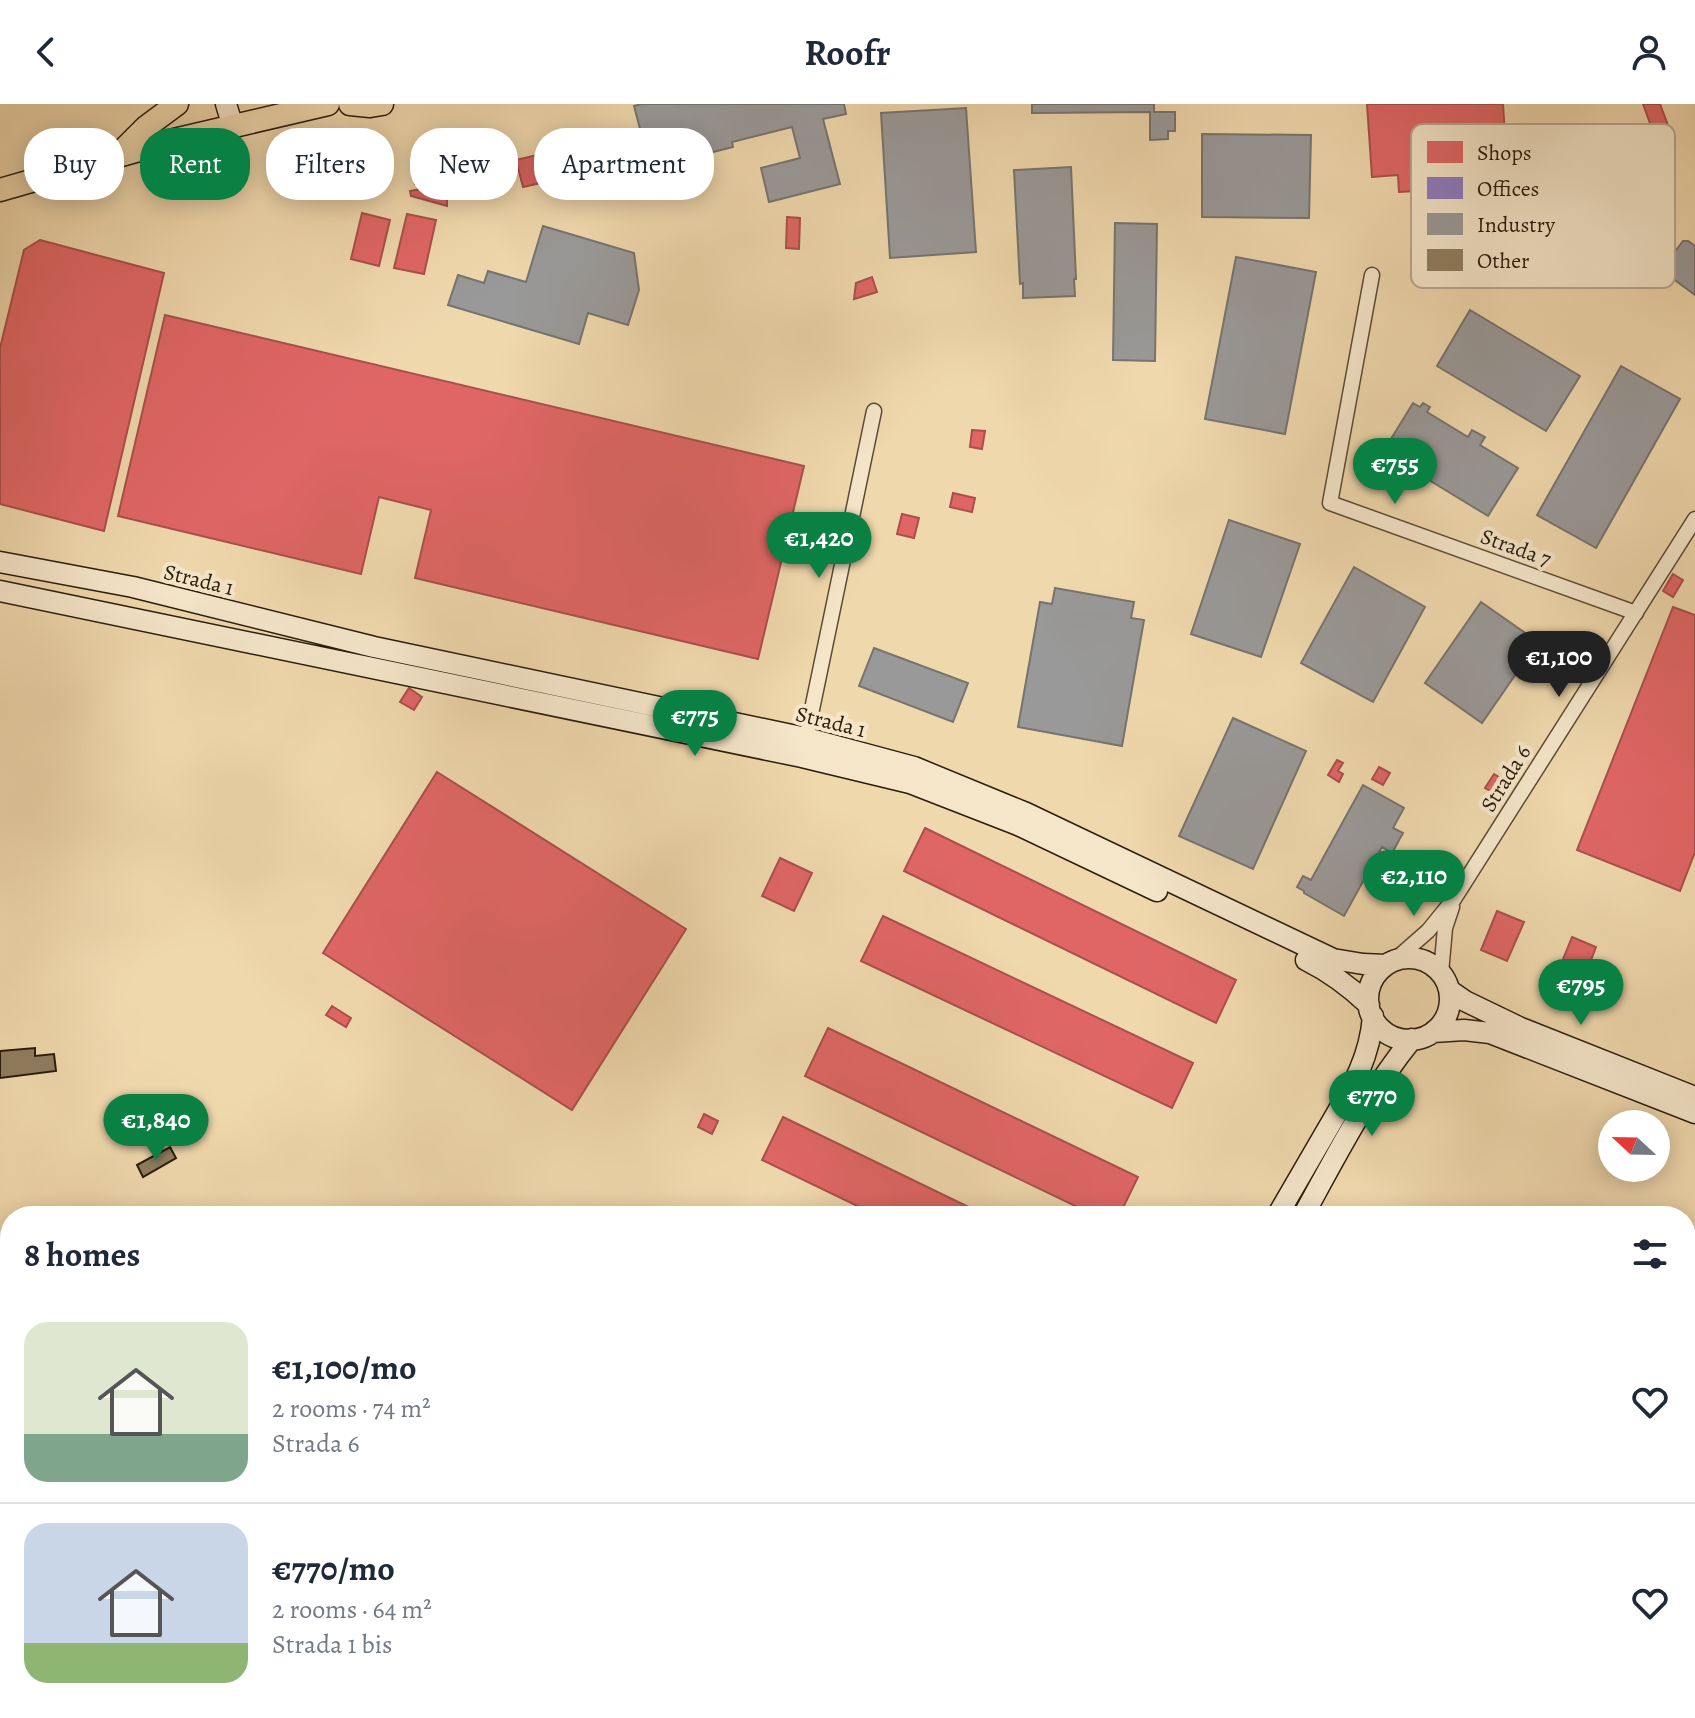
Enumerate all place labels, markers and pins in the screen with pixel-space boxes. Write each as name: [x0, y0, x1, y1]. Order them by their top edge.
pin: €755: [1348, 438, 1442, 506]
pin: €1,420: [754, 512, 884, 580]
pin: €1,100: [1494, 631, 1624, 699]
pin: €775: [648, 690, 742, 758]
pin: €2,110: [1349, 850, 1479, 918]
pin: €795: [1534, 959, 1628, 1027]
pin: €770: [1325, 1070, 1419, 1138]
pin: €1,840: [91, 1094, 221, 1162]

